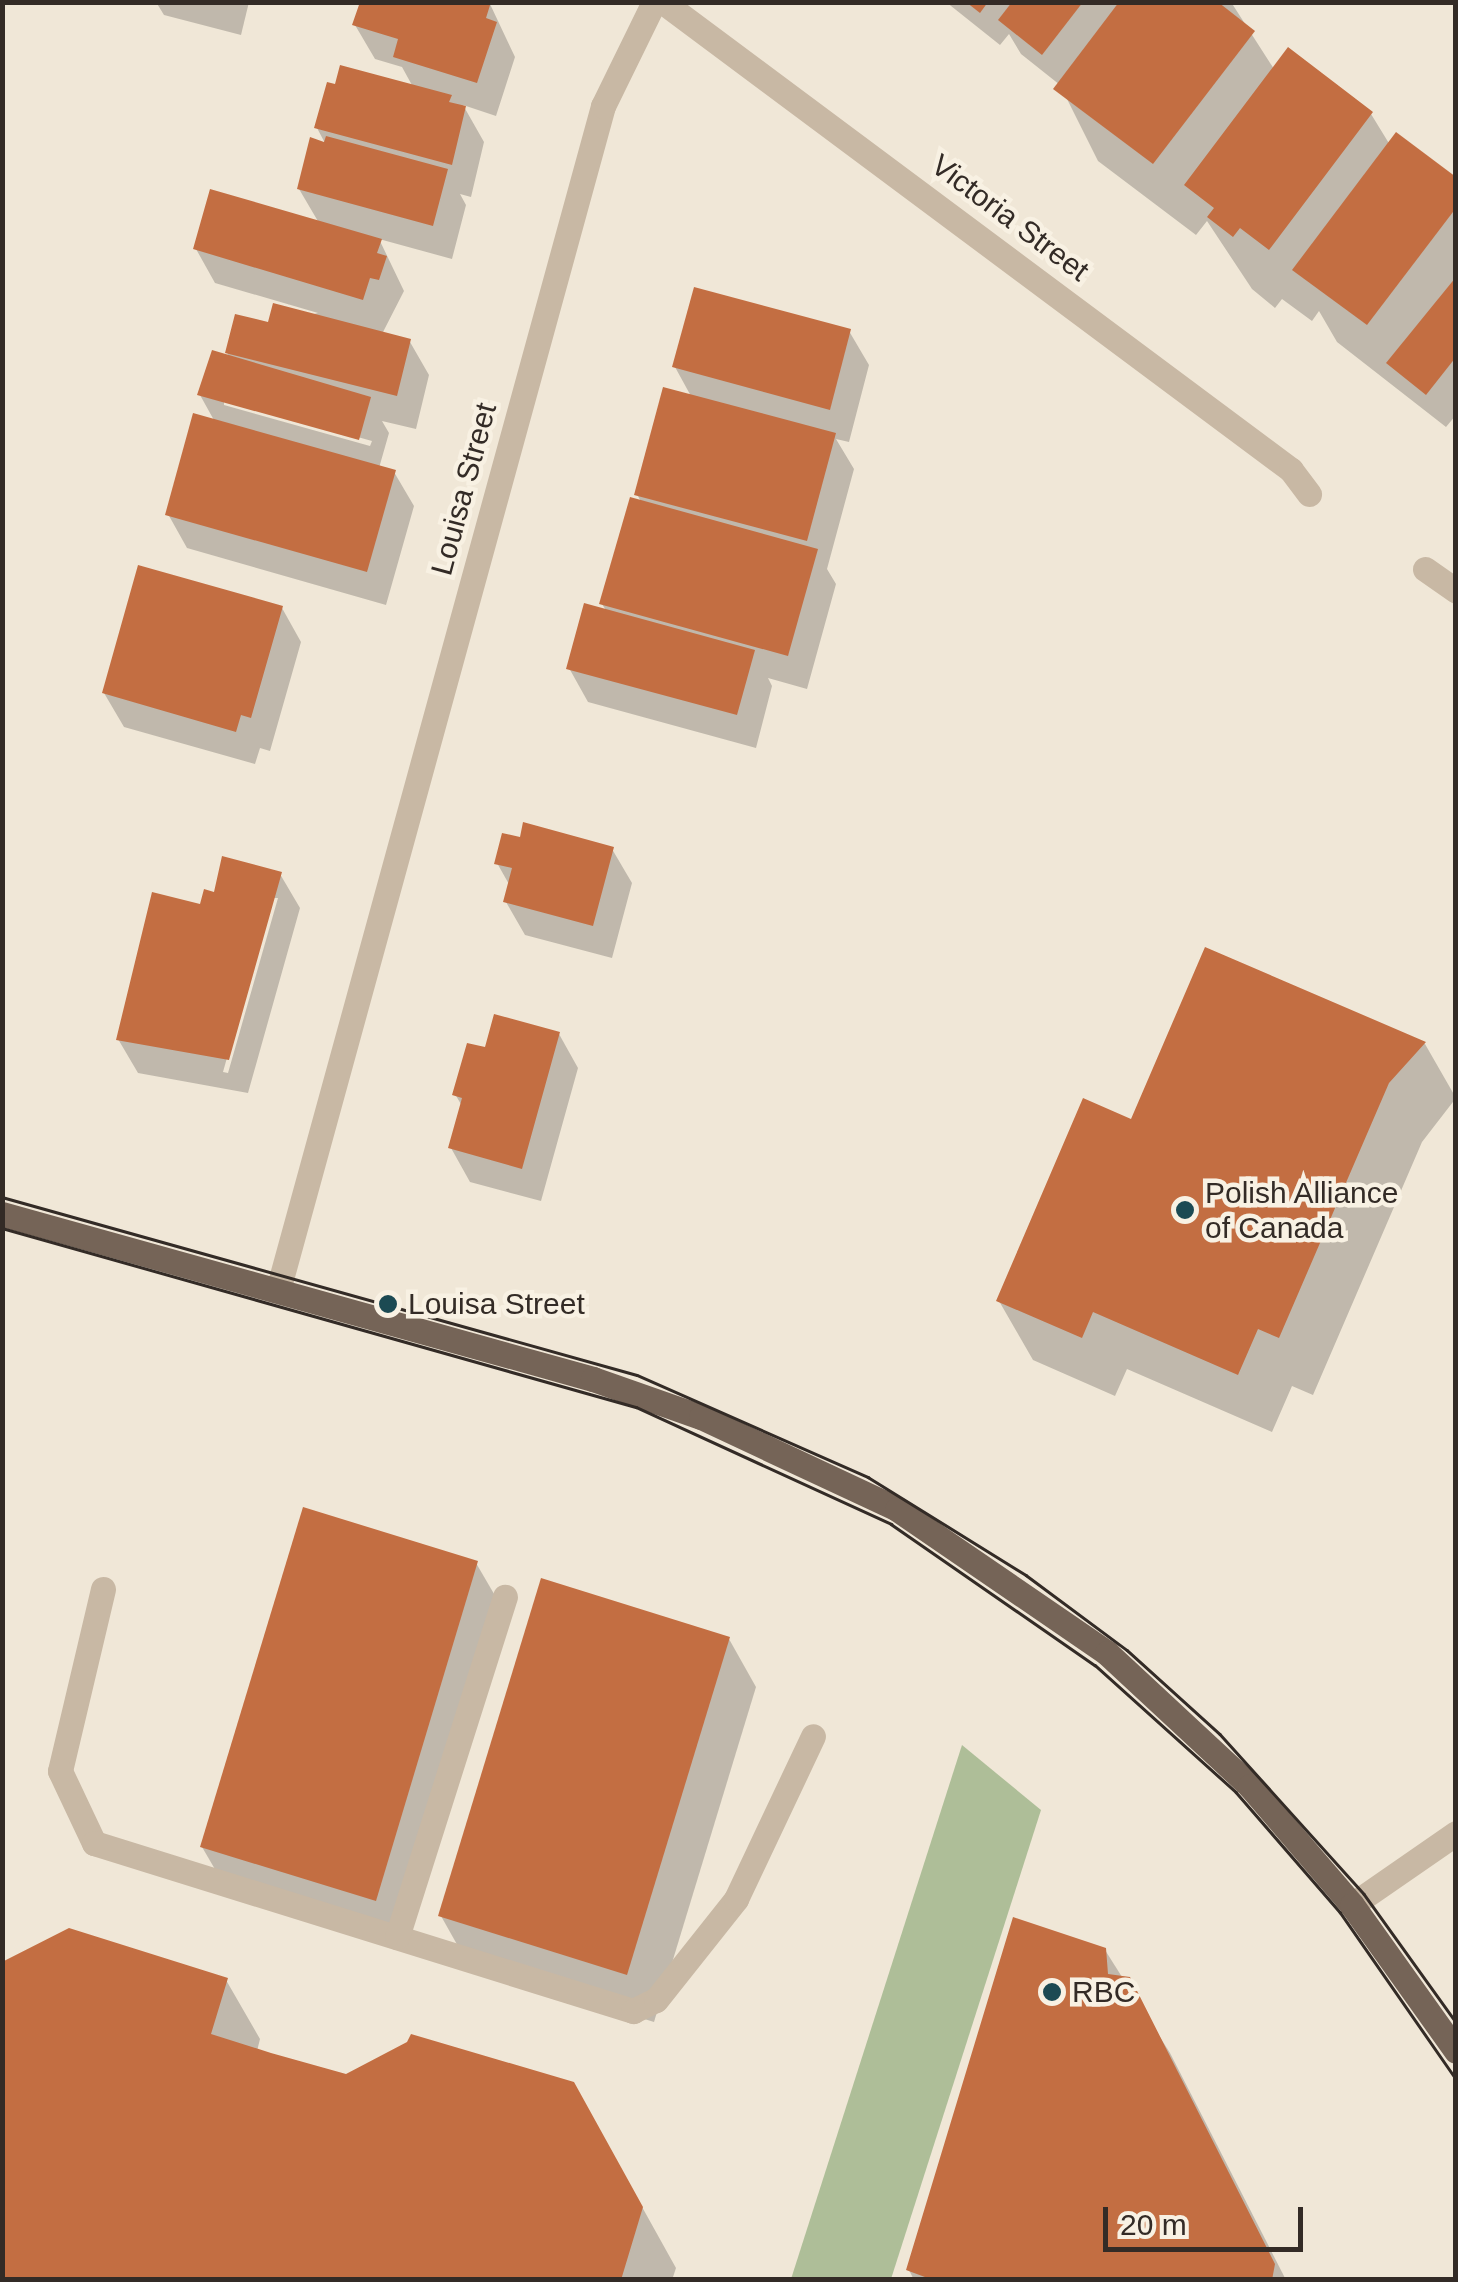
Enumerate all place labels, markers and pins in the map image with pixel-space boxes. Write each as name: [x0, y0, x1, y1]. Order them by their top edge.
place label: Polish Alliance of Canada: [1205, 1175, 1400, 1246]
marker: Polish Alliance of Canada: [1174, 1199, 1196, 1221]
place label: Louisa Street: [408, 1286, 585, 1322]
marker: Louisa Street: [377, 1293, 399, 1315]
place label: RBC: [1072, 1974, 1135, 2010]
marker: RBC: [1041, 1981, 1063, 2003]

